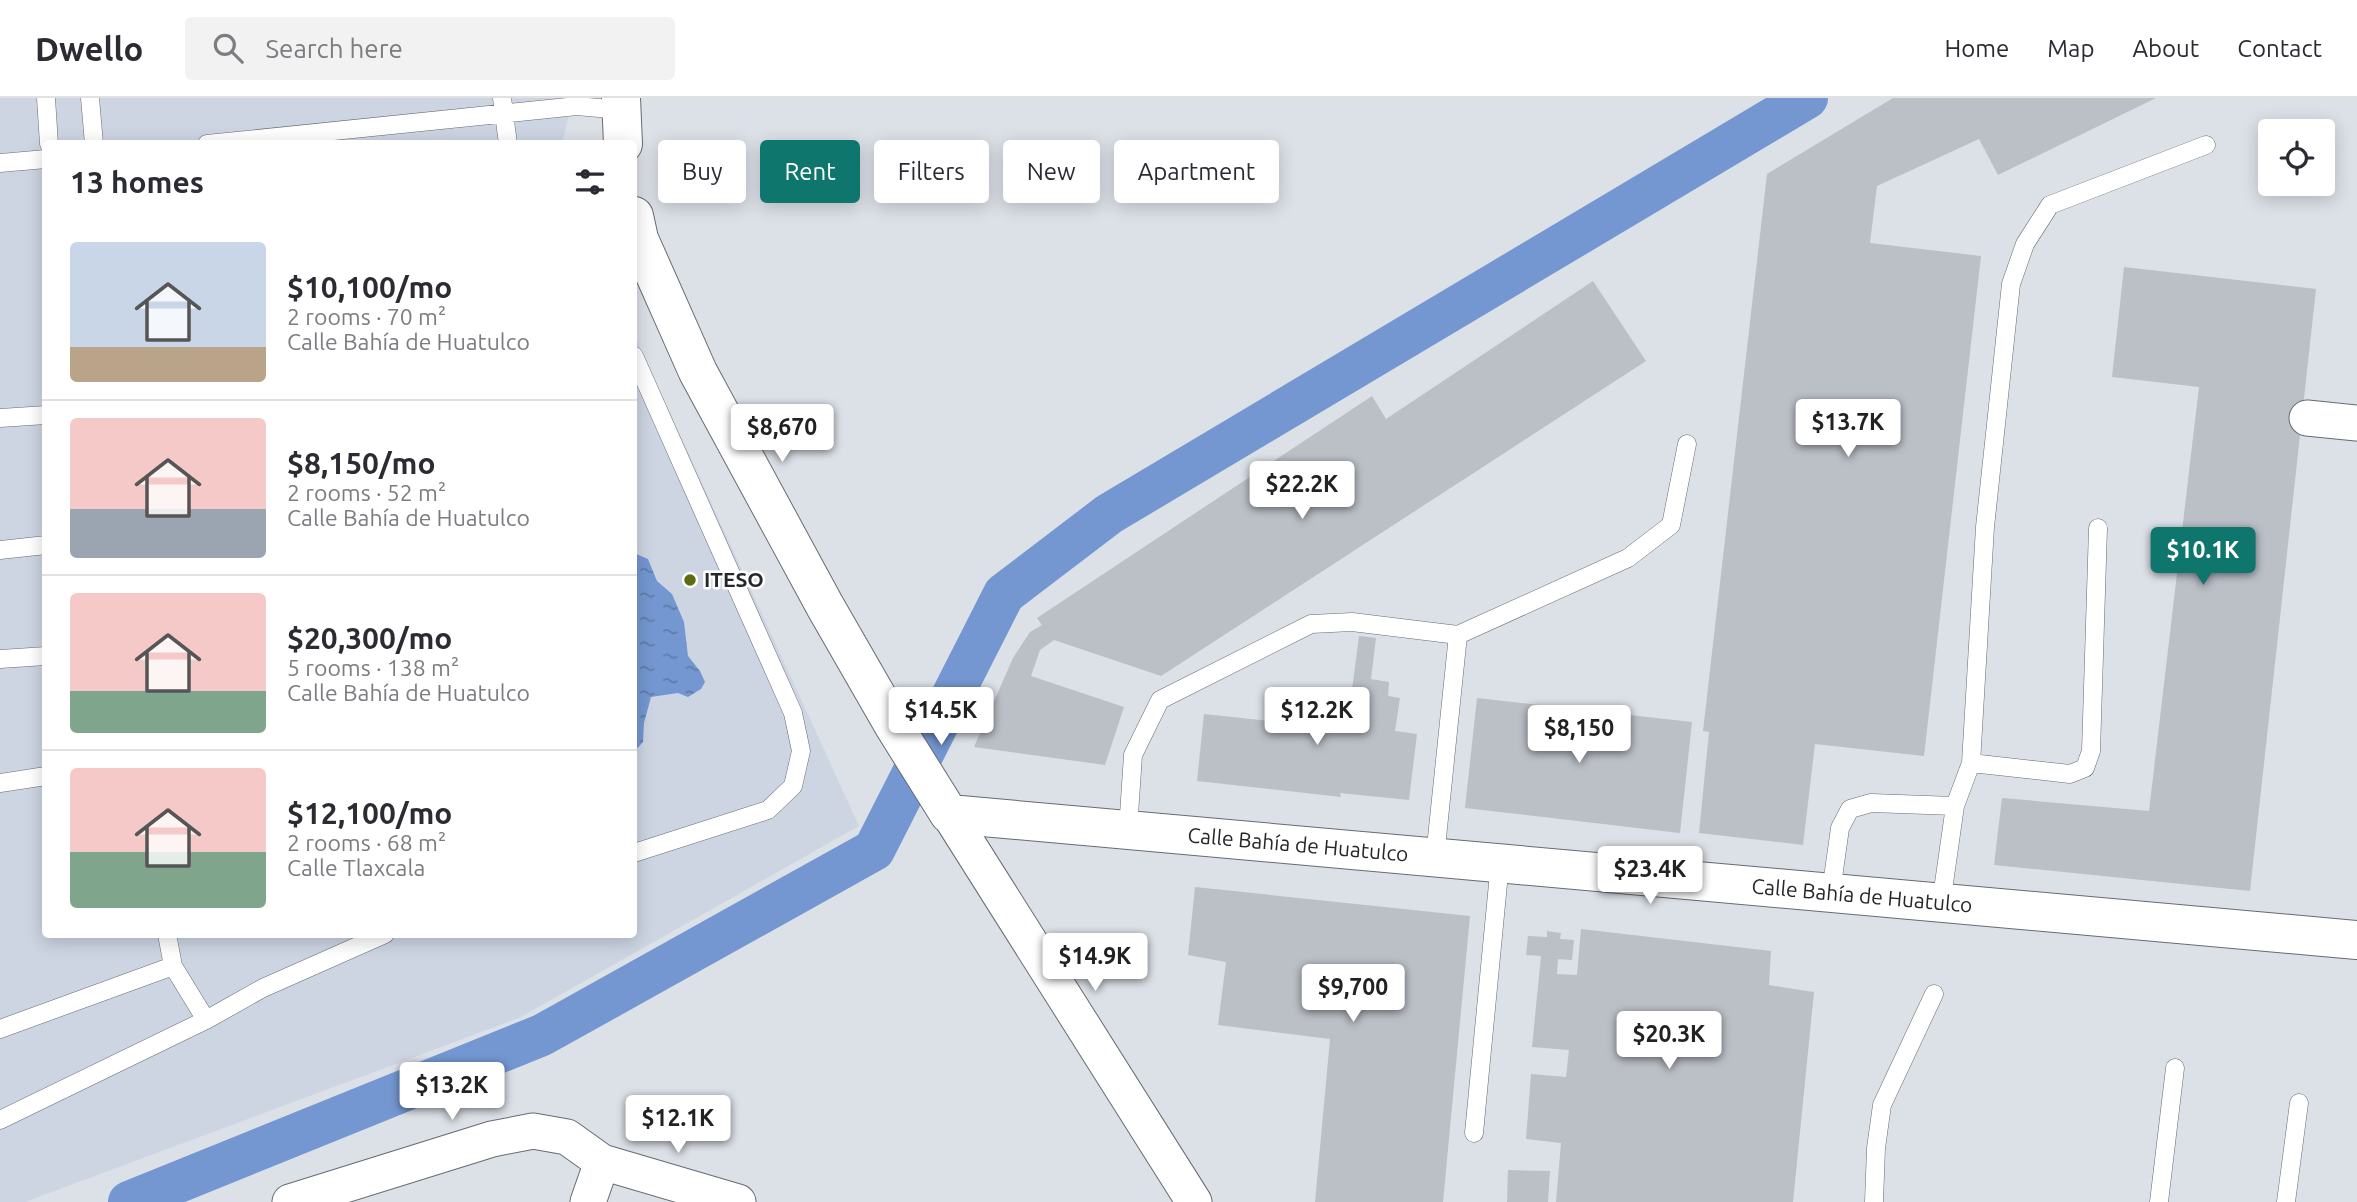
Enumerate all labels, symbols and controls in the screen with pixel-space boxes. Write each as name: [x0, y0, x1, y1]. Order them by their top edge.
search box: [185, 17, 675, 80]
icon: search: [209, 29, 247, 67]
text: Dwello: [35, 30, 143, 67]
text: Search here: [265, 34, 403, 63]
text: Home: [1944, 35, 2009, 62]
text: Map: [2047, 35, 2094, 62]
text: About: [2132, 35, 2199, 62]
text: Contact: [2237, 35, 2322, 62]
map controls: [2258, 119, 2335, 196]
button: locate: [2258, 119, 2335, 196]
chip: Buy: [658, 140, 746, 203]
chip: Rent: [760, 140, 860, 203]
chip: Filters: [874, 140, 989, 203]
chip: New: [1003, 140, 1100, 203]
chip: Apartment: [1114, 140, 1279, 203]
icon: filters: [571, 163, 609, 201]
text: 13 homes: [70, 165, 204, 199]
icon: home: [126, 270, 210, 354]
text: $10,100/mo: [287, 270, 452, 304]
text: 2 rooms · 70 m²: [287, 304, 446, 329]
text: Calle Bahía de Huatulco: [287, 329, 530, 354]
pin: $13.7K: [1791, 400, 1905, 459]
pin: $8,670: [725, 404, 839, 464]
text: $13.7K: [1812, 409, 1884, 434]
text: $8,670: [747, 414, 817, 439]
icon: home: [126, 446, 210, 530]
text: $8,150/mo: [287, 446, 436, 480]
pin: $22.2K: [1245, 462, 1359, 521]
text: $22.2K: [1266, 471, 1338, 496]
text: 2 rooms · 52 m²: [287, 480, 446, 505]
text: Calle Bahía de Huatulco: [287, 505, 530, 530]
pin: $10.1K: [2146, 528, 2260, 587]
text: $10.1K: [2167, 537, 2239, 562]
place label: ITESO: [704, 567, 764, 591]
marker: ITESO: [682, 572, 698, 588]
icon: home: [126, 621, 210, 705]
text: $20,300/mo: [287, 621, 452, 655]
text: 5 rooms · 138 m²: [287, 655, 459, 680]
text: Calle Bahía de Huatulco: [287, 680, 530, 705]
pin: $14.5K: [884, 688, 998, 747]
pin: $12.2K: [1260, 688, 1374, 747]
text: $14.5K: [905, 697, 977, 722]
text: $12.2K: [1281, 697, 1353, 722]
pin: $8,150: [1522, 706, 1636, 765]
text: $8,150: [1544, 715, 1614, 740]
icon: home: [126, 796, 210, 880]
text: $12,100/mo: [287, 796, 452, 830]
street label: Calle Bahía de Huatulco: [1187, 822, 1410, 866]
text: 2 rooms · 68 m²: [287, 830, 446, 855]
pin: $23.4K: [1593, 846, 1707, 906]
text: Calle Tlaxcala: [287, 855, 425, 880]
text: $23.4K: [1614, 856, 1686, 881]
street label: Calle Bahía de Huatulco: [1751, 873, 1974, 917]
pin: $14.9K: [1038, 934, 1152, 993]
text: $14.9K: [1059, 943, 1131, 968]
pin: $9,700: [1296, 964, 1410, 1024]
text: $9,700: [1318, 974, 1388, 999]
pin: $20.3K: [1612, 1012, 1726, 1071]
text: $20.3K: [1633, 1021, 1705, 1046]
pin: $13.2K: [395, 1062, 509, 1122]
text: $13.2K: [416, 1072, 488, 1097]
pin: $12.1K: [621, 1096, 735, 1155]
text: $12.1K: [642, 1105, 714, 1130]

